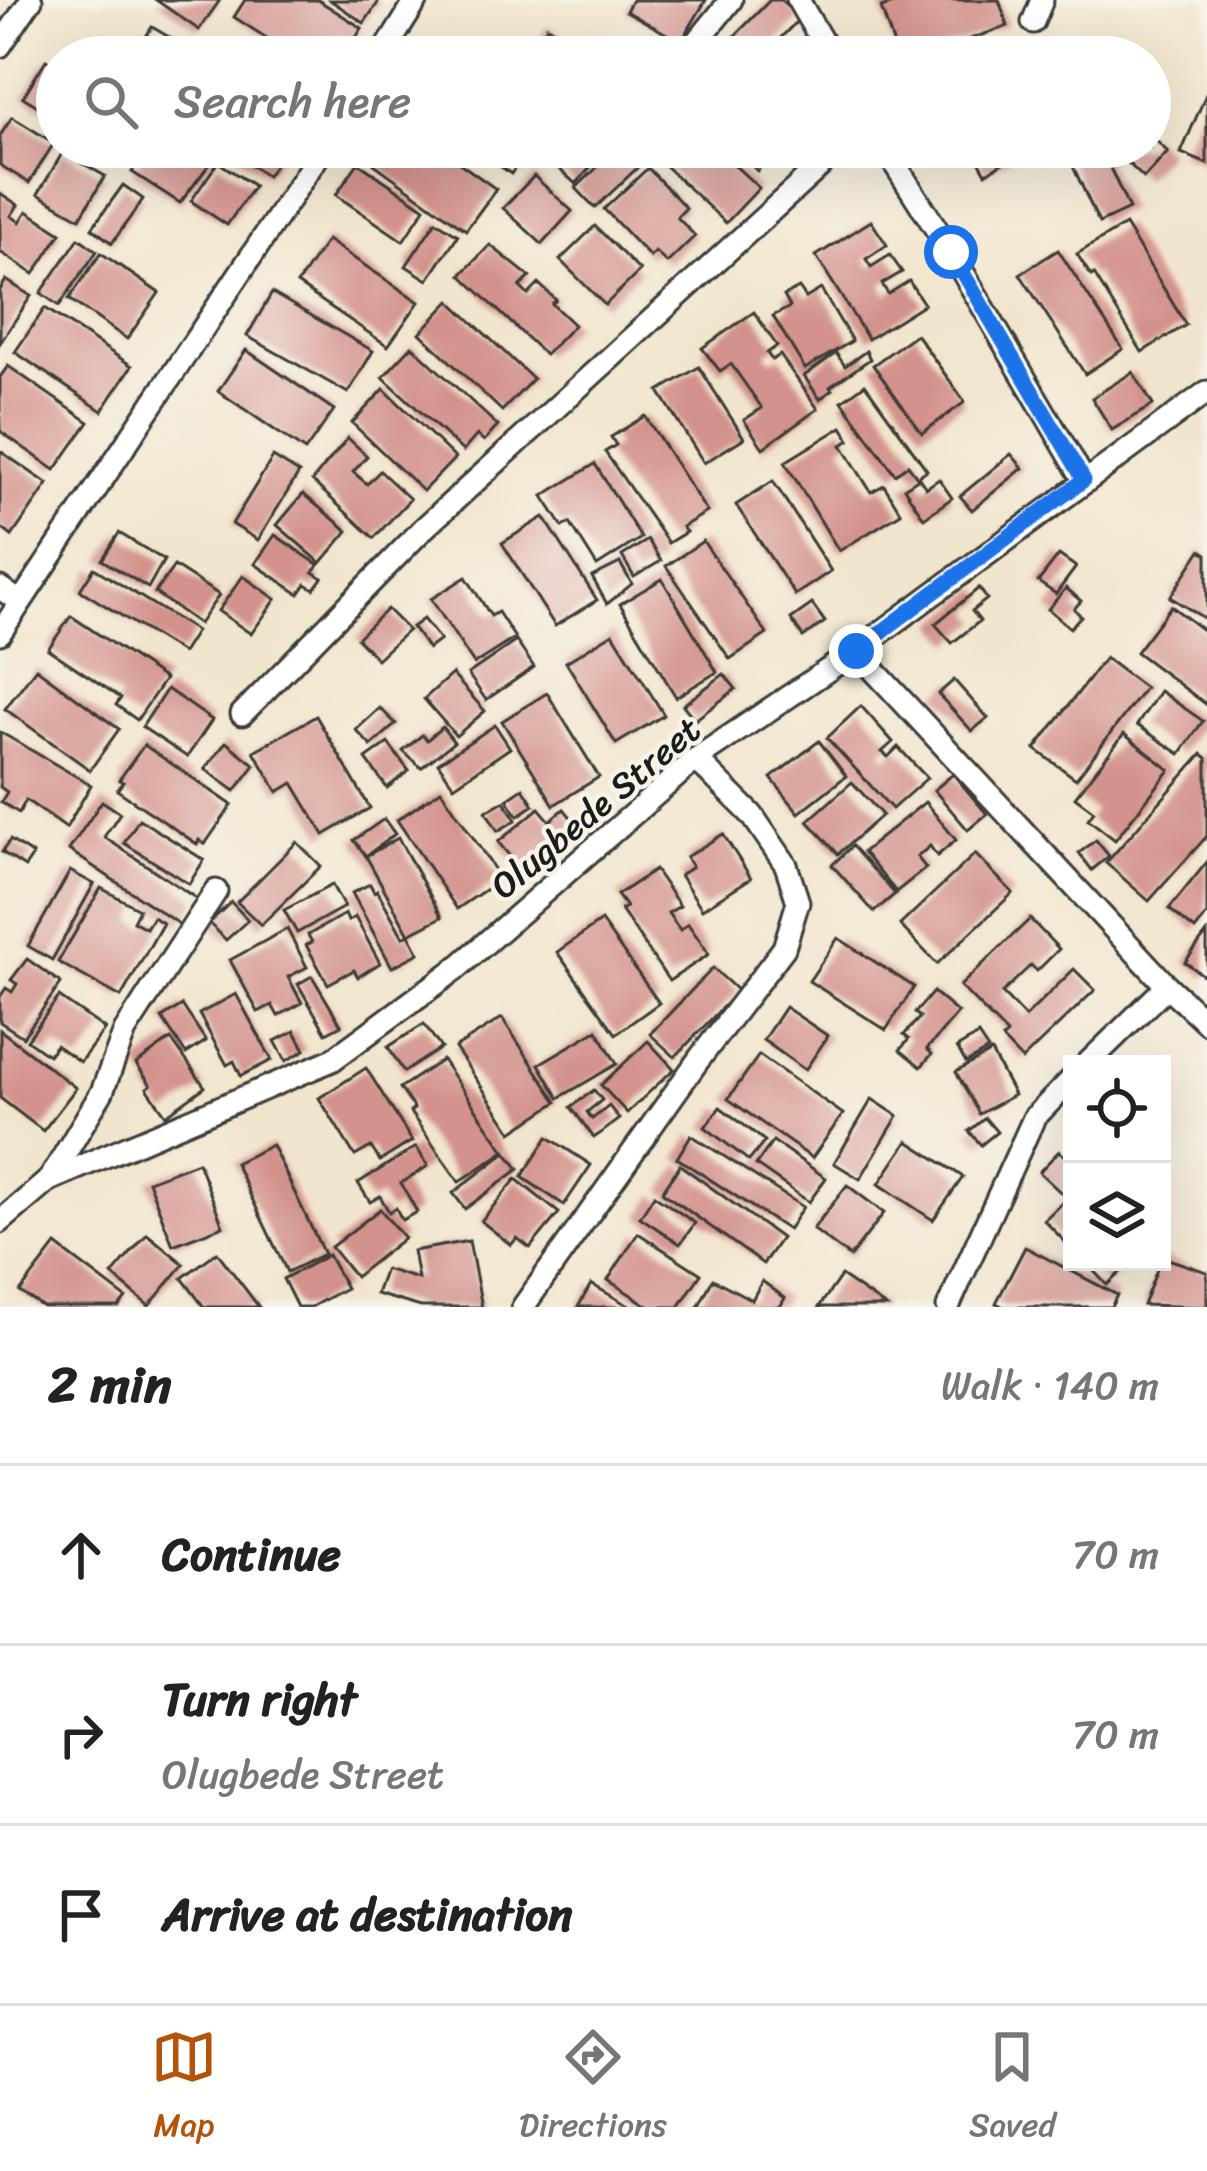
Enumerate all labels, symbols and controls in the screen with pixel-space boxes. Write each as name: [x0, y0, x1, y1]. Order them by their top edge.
search box: [36, 36, 1171, 168]
text: Search here: [174, 62, 411, 142]
icon: search: [78, 69, 144, 135]
route start: [924, 225, 978, 279]
route end: [829, 624, 883, 678]
street label: Olugbede Street: [475, 700, 716, 916]
map controls: [1063, 1055, 1171, 1271]
button: locate: [1063, 1055, 1171, 1163]
button: layers: [1063, 1163, 1171, 1271]
text: 2 min: [48, 1340, 171, 1430]
text: Walk · 140 m: [941, 1351, 1159, 1420]
text: Continue: [162, 1515, 341, 1595]
text: 70 m: [1072, 1520, 1159, 1589]
icon: ahead: [48, 1522, 114, 1588]
text: Turn right: [162, 1660, 357, 1740]
text: 70 m: [1072, 1700, 1159, 1769]
icon: right: [48, 1702, 114, 1768]
text: Olugbede Street: [162, 1740, 444, 1809]
text: Arrive at destination: [162, 1875, 572, 1955]
icon: arrive: [48, 1882, 114, 1948]
tab: Map: [151, 2024, 217, 2154]
tab: Directions: [519, 2024, 667, 2154]
tab: Saved: [969, 2024, 1056, 2154]

